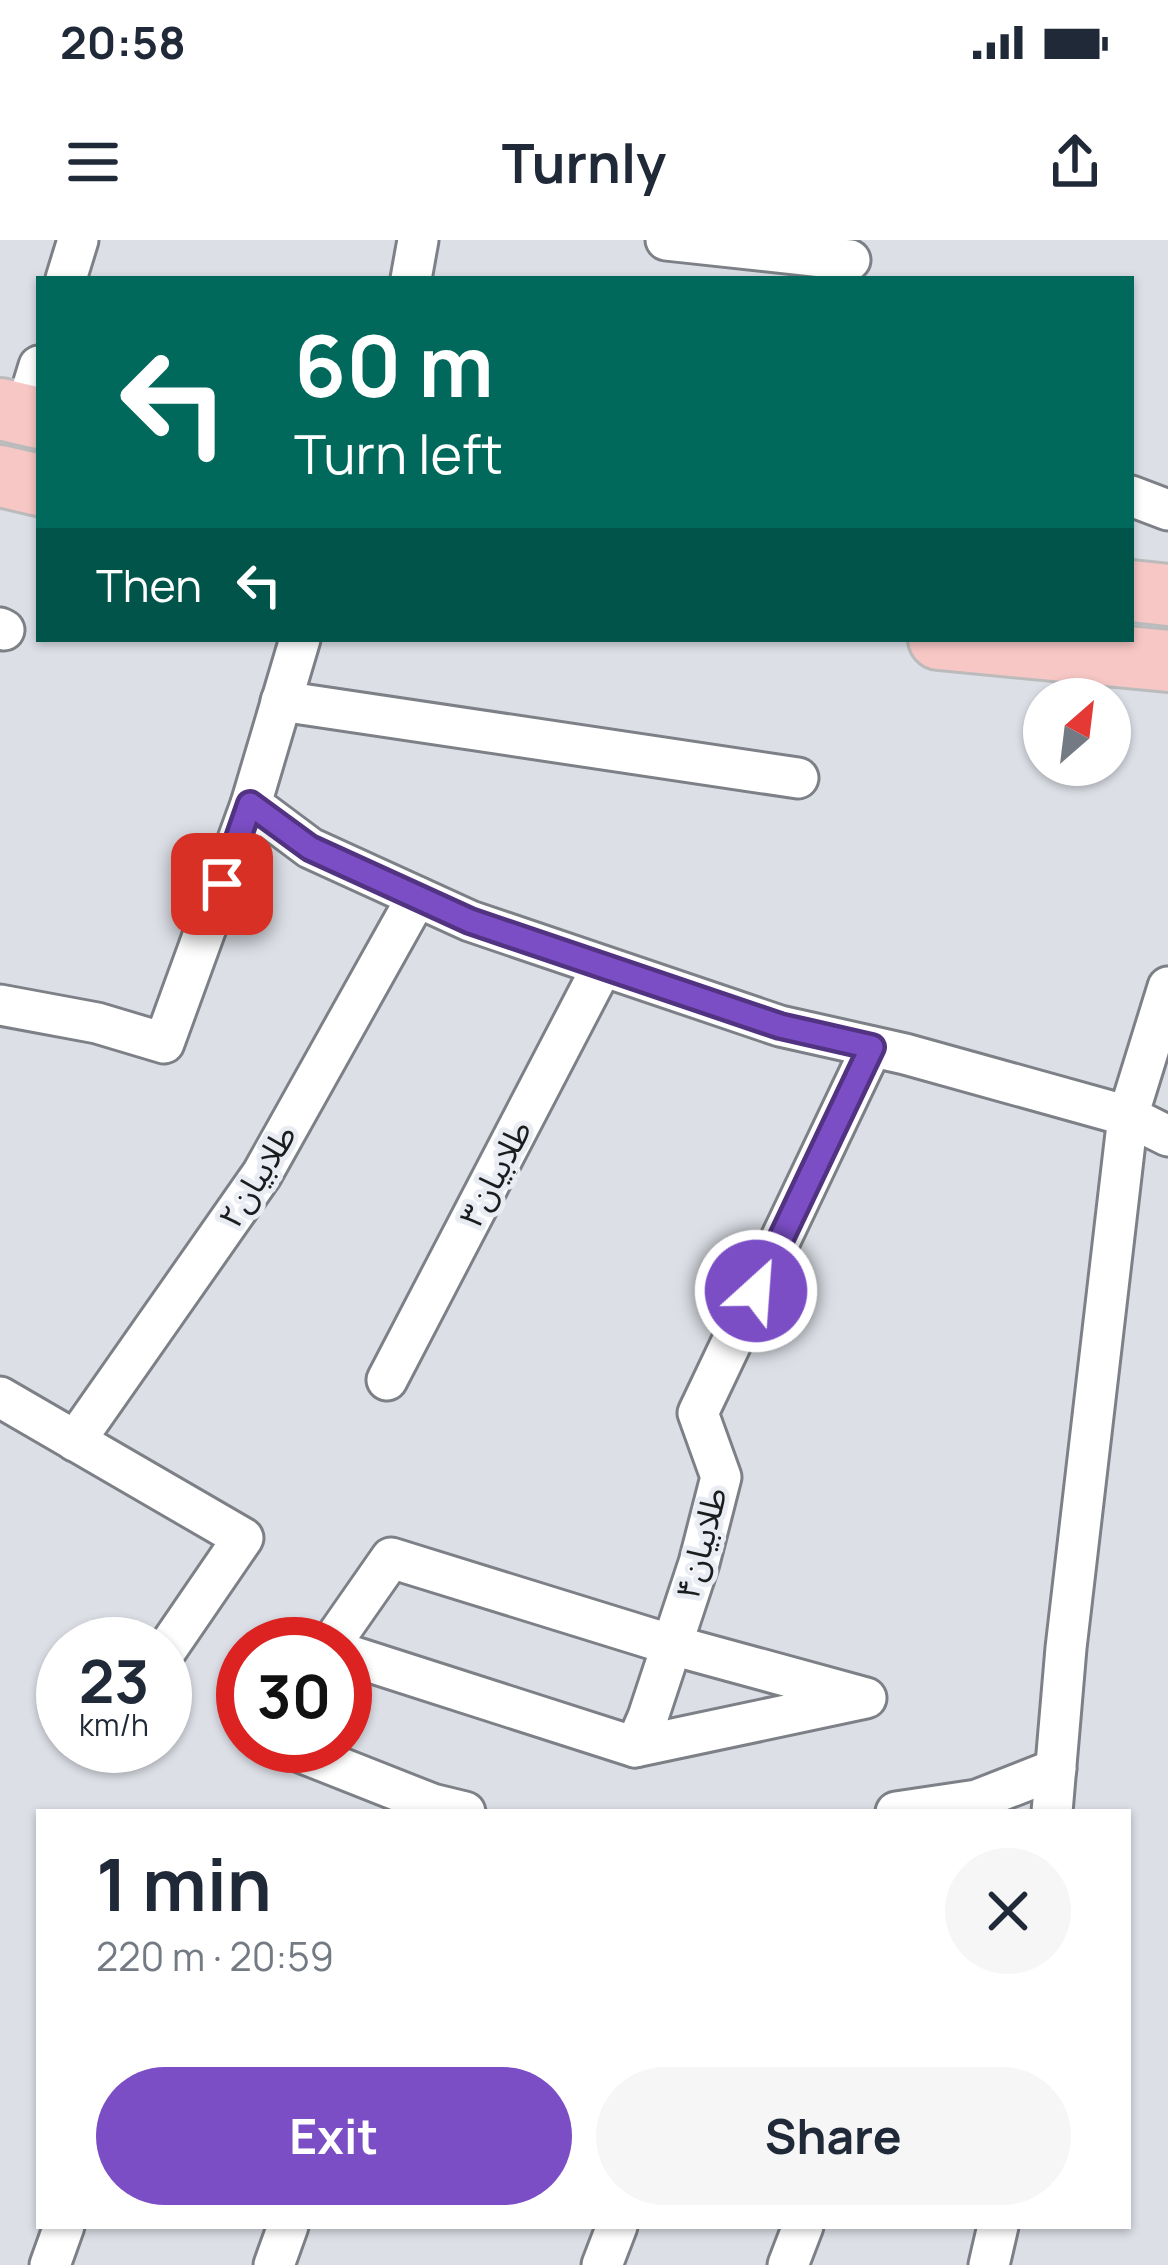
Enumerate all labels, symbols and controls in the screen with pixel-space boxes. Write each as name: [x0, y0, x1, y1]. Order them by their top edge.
text: 20:58: [60, 11, 186, 73]
text: Turnly: [502, 125, 666, 199]
icon: menu: [60, 129, 126, 195]
icon: share: [1042, 129, 1108, 195]
text: 60 m: [294, 307, 494, 422]
icon: left: [96, 324, 252, 480]
text: Turn left: [294, 416, 503, 490]
icon: left: [226, 552, 292, 618]
text: Then: [96, 554, 202, 616]
north arrow: [1023, 678, 1131, 786]
map controls: [1023, 678, 1131, 786]
pin: [171, 833, 273, 935]
icon: arrive: [189, 851, 255, 917]
street label: طلابیان۳: [448, 1112, 541, 1234]
street label: طلابیان۲: [207, 1115, 306, 1236]
position arrow: [693, 1228, 819, 1354]
street label: طلابیان۴: [664, 1482, 737, 1604]
speed limit sign: 30: [216, 1617, 372, 1773]
text: 23: [79, 1639, 149, 1721]
text: km/h: [79, 1704, 149, 1745]
text: 1 min: [96, 1834, 272, 1933]
button: close: [945, 1848, 1071, 1974]
text: 220 m · 20:59: [96, 1929, 334, 1983]
button: Exit: [96, 2067, 572, 2205]
button: Share: [596, 2067, 1071, 2205]

